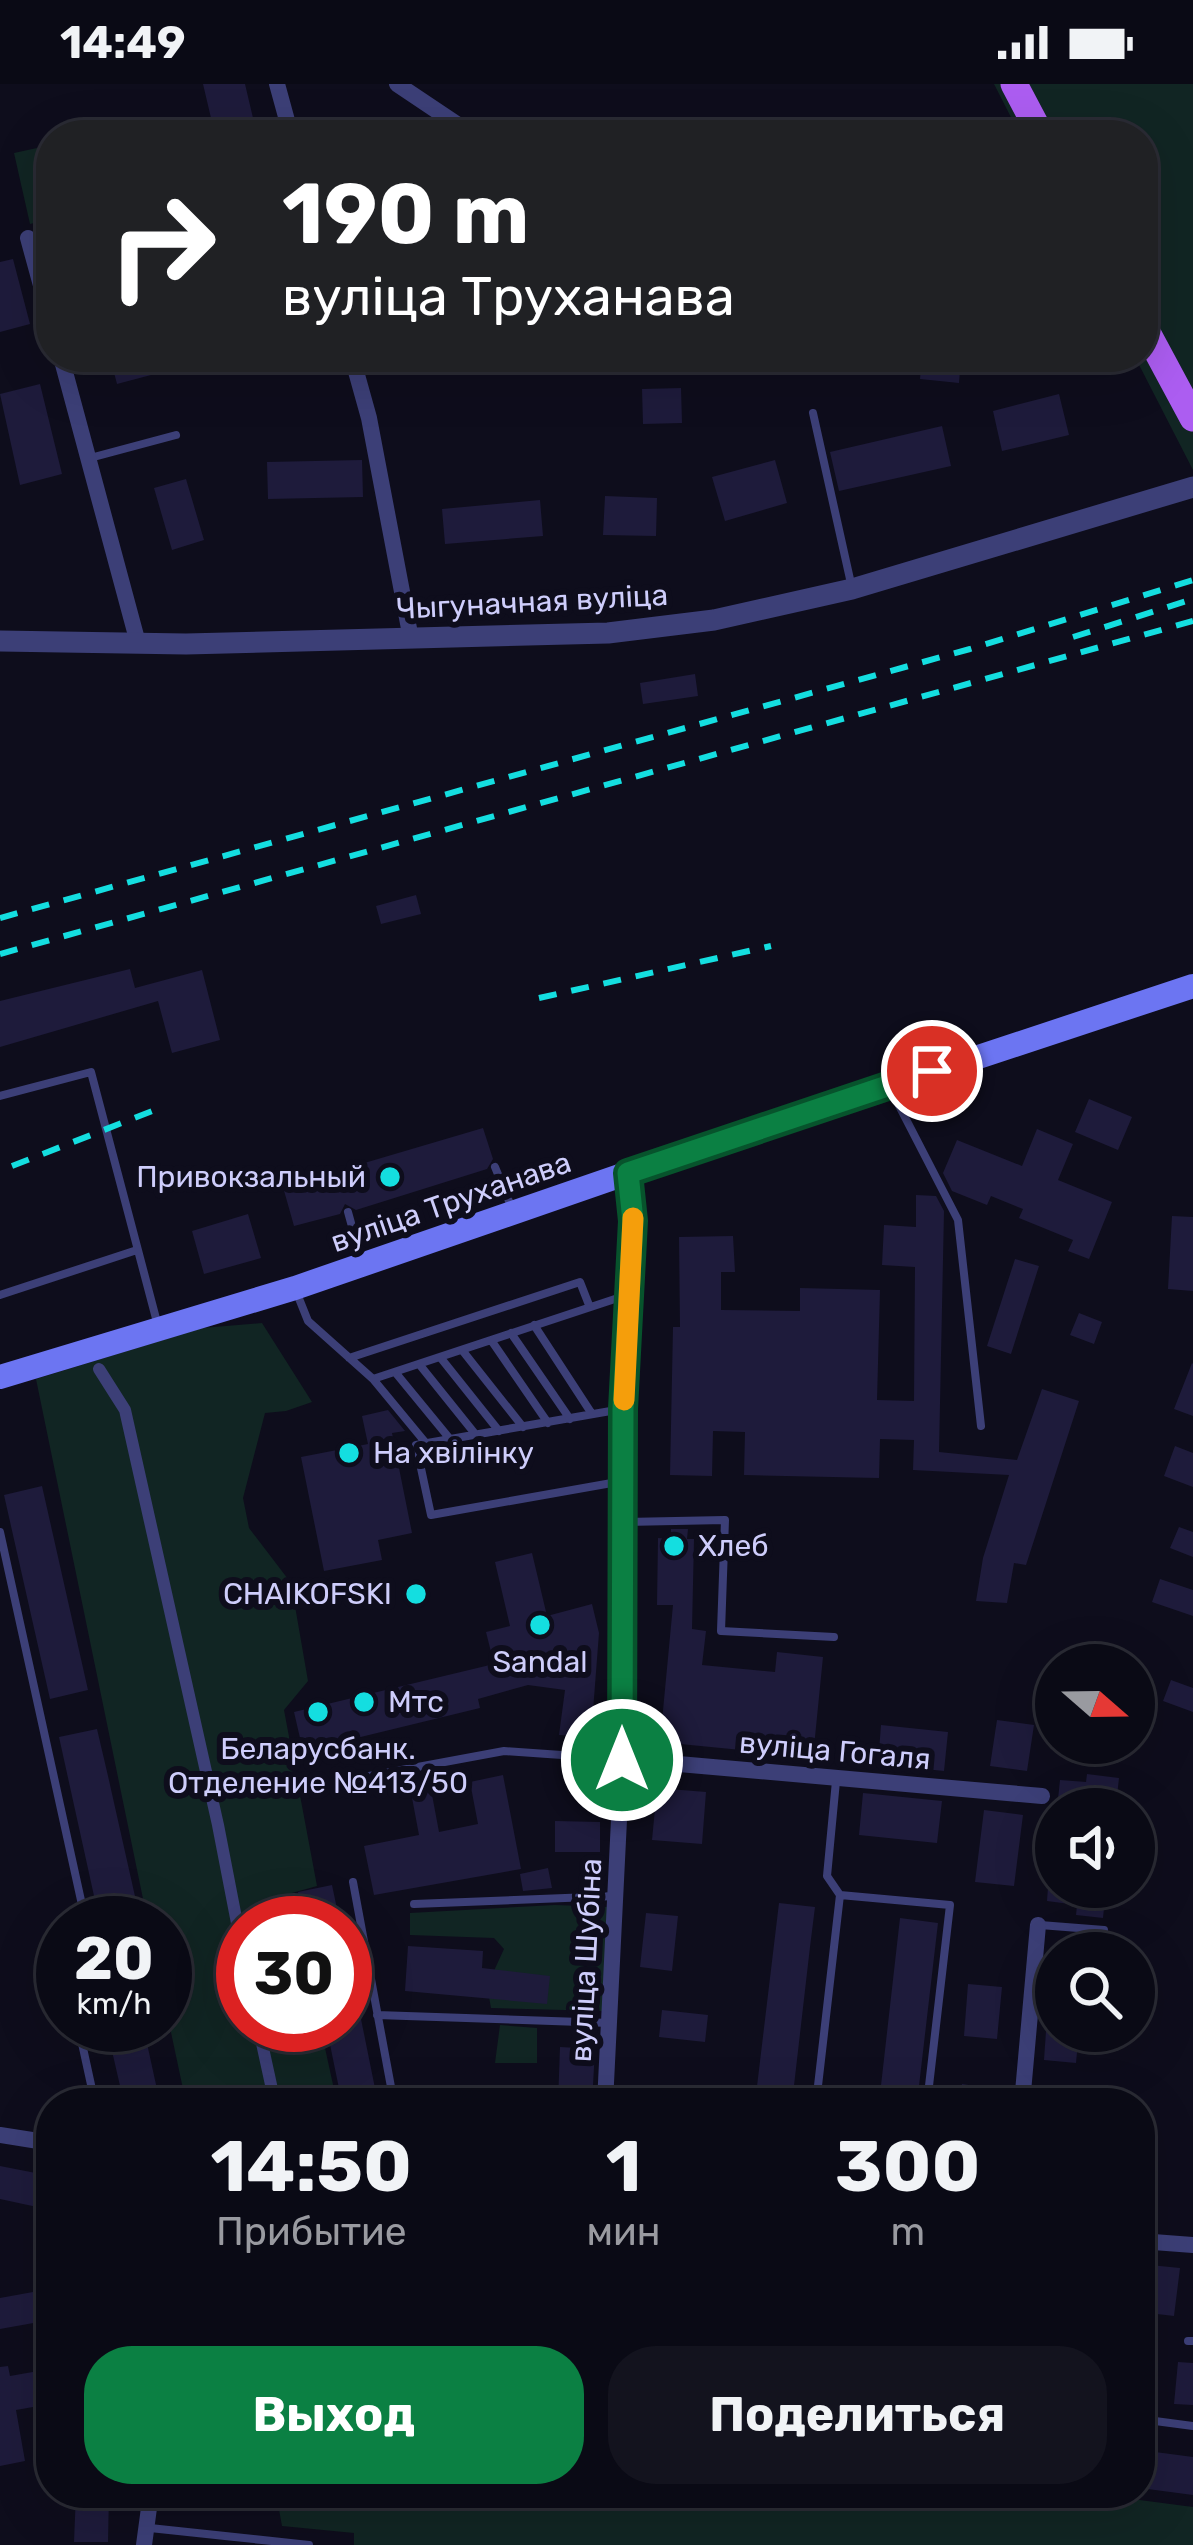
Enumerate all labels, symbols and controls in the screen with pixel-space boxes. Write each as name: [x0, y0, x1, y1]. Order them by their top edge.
text: 14:49: [60, 16, 186, 69]
text: 190 m: [282, 164, 530, 264]
icon: right: [84, 168, 240, 324]
text: вуліца Труханава: [282, 265, 735, 329]
street label: Чыгуначная вуліца: [395, 577, 669, 627]
pin: [881, 1020, 983, 1122]
icon: arrive: [899, 1038, 965, 1104]
street label: вуліца Труханава: [326, 1144, 576, 1260]
place label: Привокзальный: [136, 1159, 366, 1195]
marker: Привокзальный: [377, 1164, 403, 1190]
place label: На хвілінку: [373, 1435, 534, 1471]
marker: На хвілінку: [336, 1440, 362, 1466]
place label: Хлеб: [698, 1528, 769, 1564]
marker: Хлеб: [661, 1533, 687, 1559]
place label: CHAIKOFSKI: [223, 1576, 392, 1612]
marker: CHAIKOFSKI: [403, 1581, 429, 1607]
marker: Sandal: [527, 1612, 553, 1638]
place label: Sandal: [492, 1644, 588, 1680]
north arrow: [1035, 1644, 1155, 1764]
map controls: [1035, 1644, 1155, 2052]
place label: Мтс: [388, 1684, 444, 1720]
marker: Мтс: [351, 1689, 377, 1715]
position arrow: [559, 1697, 685, 1823]
marker: Беларусбанк. Отделение №413/50: [305, 1699, 331, 1725]
street label: вуліца Гогаля: [738, 1725, 932, 1777]
place label: Беларусбанк. Отделение №413/50: [168, 1731, 468, 1801]
button: sound: [1035, 1788, 1155, 1908]
street label: вуліца Шубіна: [563, 1857, 609, 2063]
speed limit sign: 30: [216, 1896, 372, 2052]
text: 20: [74, 1923, 154, 1994]
button: search: [1035, 1932, 1155, 2052]
text: km/h: [77, 1986, 151, 2022]
text: 14:50: [211, 2124, 412, 2209]
text: 1: [606, 2124, 641, 2209]
text: 300: [835, 2124, 980, 2209]
text: Прибытие: [216, 2209, 407, 2255]
text: мин: [586, 2209, 661, 2255]
text: m: [890, 2209, 925, 2255]
button: Выход: [84, 2346, 584, 2484]
button: Поделиться: [608, 2346, 1107, 2484]

